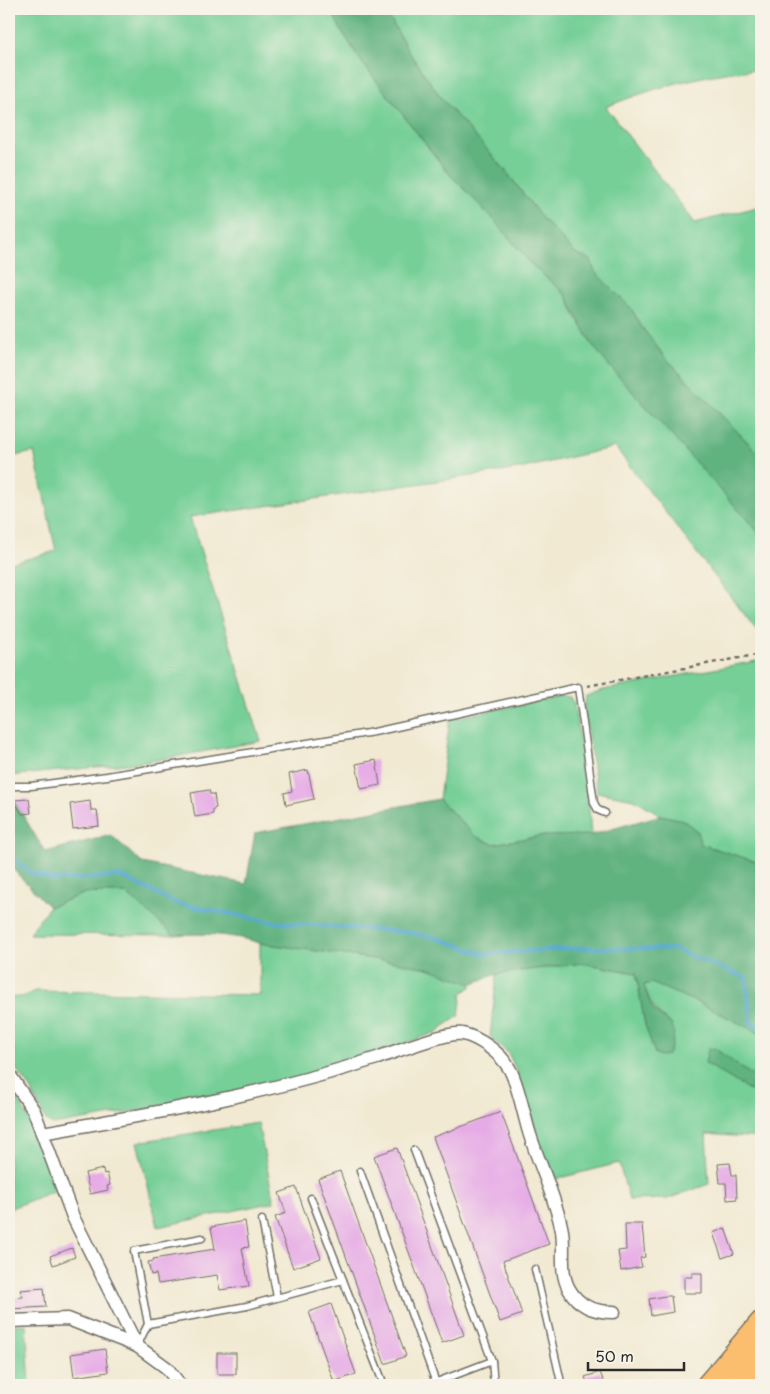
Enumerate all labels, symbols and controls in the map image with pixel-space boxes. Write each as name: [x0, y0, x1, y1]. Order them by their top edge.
scale bar: [588, 1339, 684, 1371]
text: 50 m: [595, 1344, 634, 1367]

